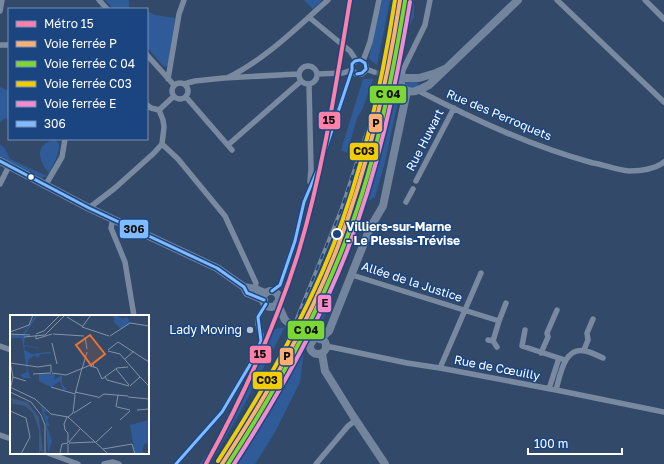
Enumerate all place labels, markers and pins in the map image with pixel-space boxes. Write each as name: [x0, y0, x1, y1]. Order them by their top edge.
unlabelled marker: [26, 172, 36, 182]
place label: Villiers-sur-Marne - Le Plessis-Trévise: [346, 219, 460, 248]
marker: Villiers-sur-Marne - Le Plessis-Trévise: [331, 228, 343, 240]
place label: Lady Moving: [169, 322, 242, 337]
marker: Lady Moving: [245, 325, 255, 335]

